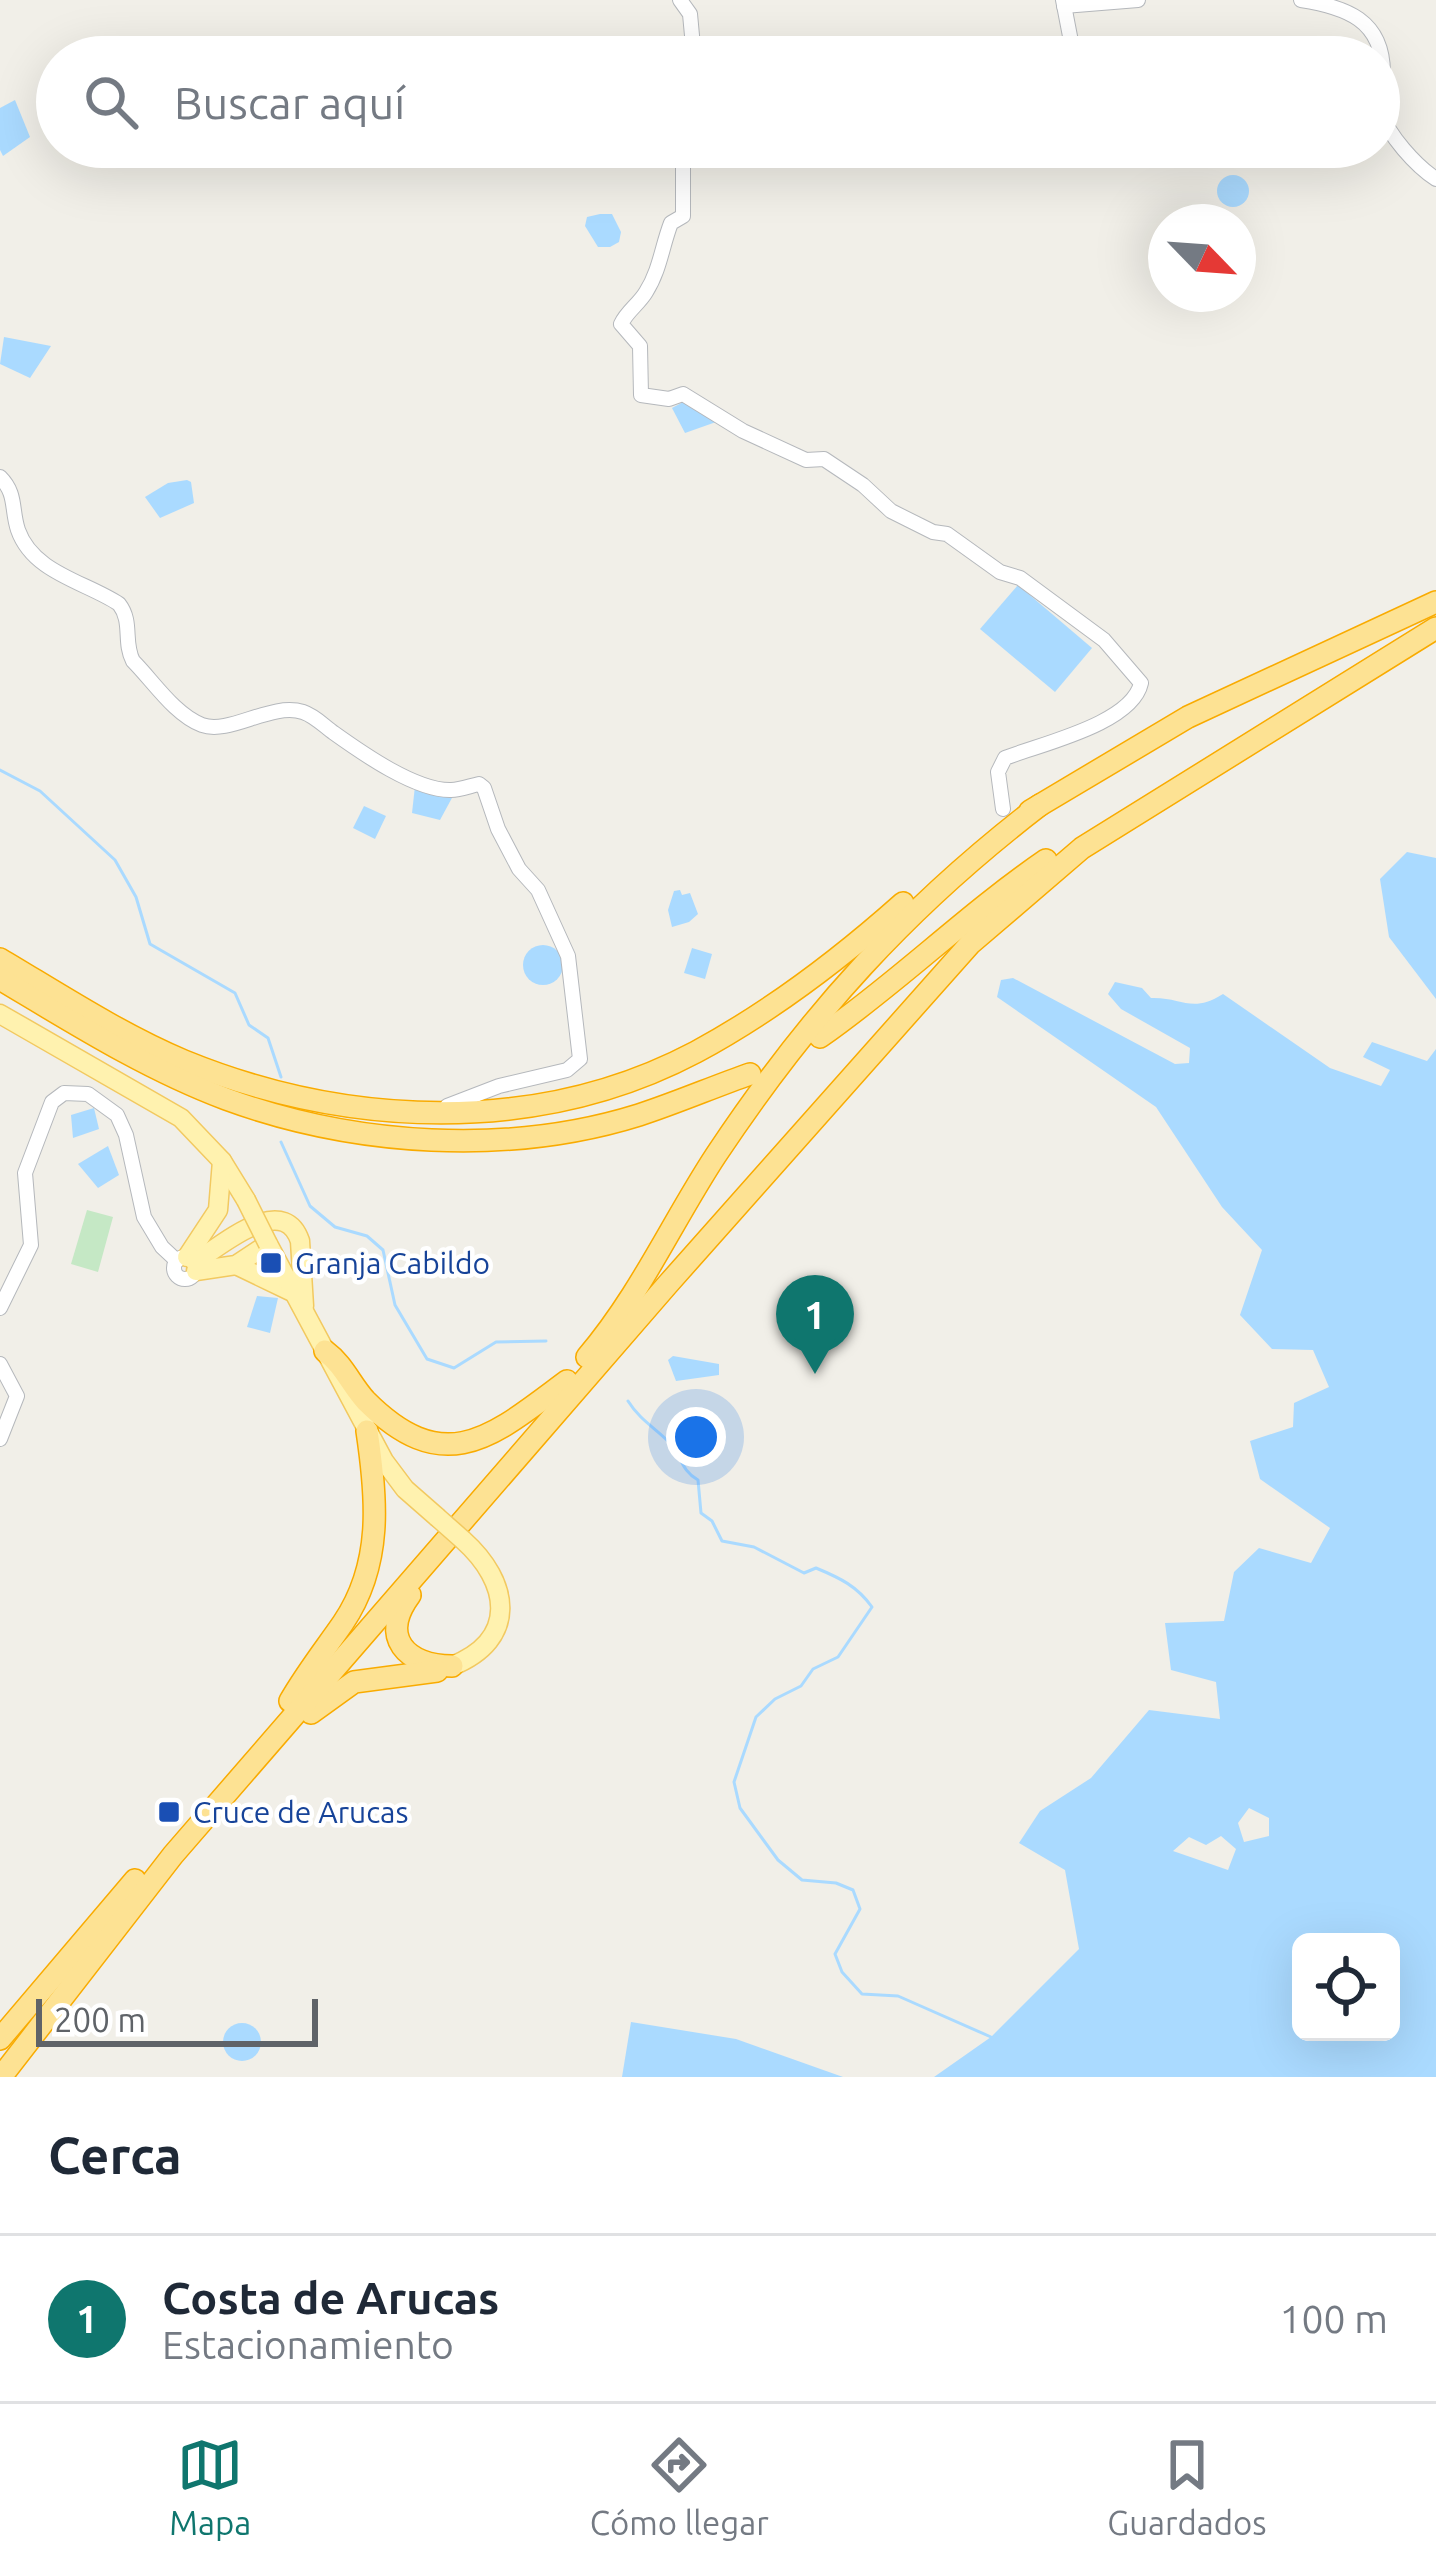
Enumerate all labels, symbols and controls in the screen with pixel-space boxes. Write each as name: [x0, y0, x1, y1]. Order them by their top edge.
search box: [36, 36, 1400, 168]
icon: search: [78, 69, 144, 135]
text: Buscar aquí: [174, 77, 405, 128]
north arrow: [1148, 204, 1256, 312]
place label: Granja Cabildo: [295, 1246, 490, 1280]
marker: Granja Cabildo: [258, 1250, 284, 1276]
pin: 1: [776, 1275, 854, 1374]
your location: [666, 1407, 726, 1467]
place label: Cruce de Arucas: [193, 1795, 408, 1829]
marker: Cruce de Arucas: [156, 1799, 182, 1825]
map controls: [1292, 1933, 1400, 2041]
button: locate: [1292, 1933, 1400, 2041]
scale bar: [36, 1993, 318, 2046]
text: 200 m: [54, 2001, 146, 2038]
text: Cerca: [48, 2126, 182, 2184]
text: Costa de Arucas: [162, 2272, 499, 2323]
text: 1: [76, 2297, 98, 2340]
text: 100 m: [1279, 2297, 1388, 2340]
text: Estacionamiento: [162, 2323, 454, 2366]
tab: Mapa: [169, 2432, 251, 2541]
tab: Cómo llegar: [590, 2432, 769, 2541]
tab: Guardados: [1107, 2432, 1267, 2541]

